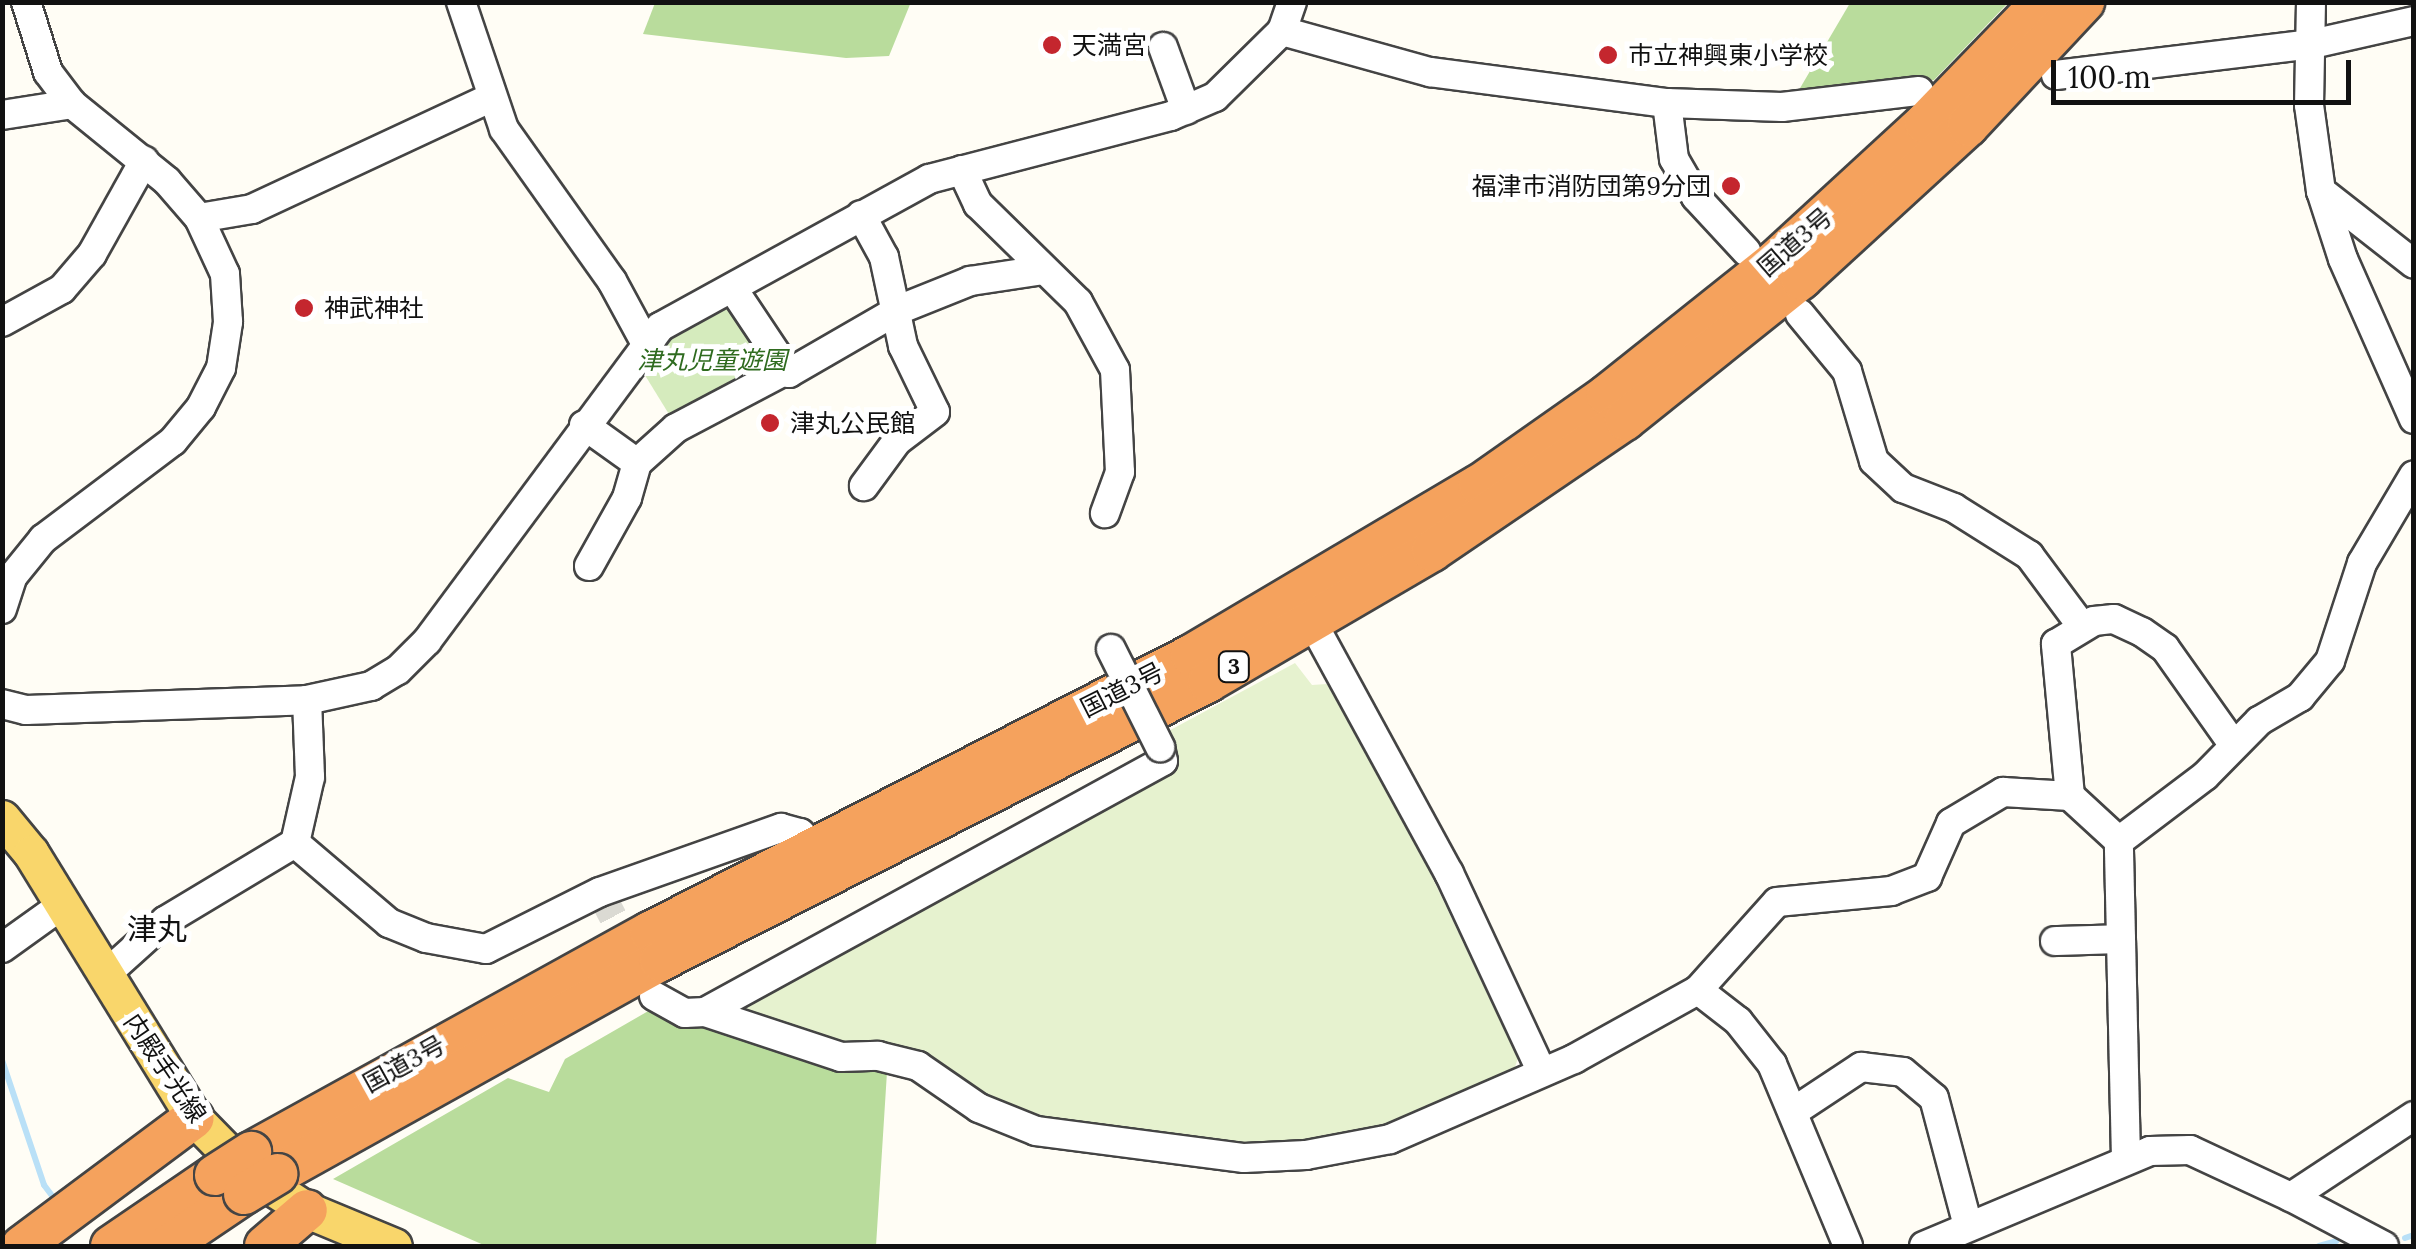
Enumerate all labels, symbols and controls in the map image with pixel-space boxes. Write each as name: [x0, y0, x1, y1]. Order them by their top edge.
place label: 天満宮: [1072, 30, 1147, 60]
marker: 天満宮: [1041, 34, 1063, 56]
place label: 市立神興東小学校: [1628, 40, 1828, 70]
scale bar: [2056, 40, 2356, 102]
marker: 市立神興東小学校: [1597, 44, 1619, 66]
text: 100 m: [2068, 58, 2151, 96]
place label: 福津市消防団第9分団: [1472, 171, 1711, 201]
marker: 福津市消防団第9分団: [1720, 175, 1742, 197]
street label: 国道3号: [1752, 202, 1838, 282]
place label: 神武神社: [324, 293, 424, 323]
marker: 神武神社: [293, 297, 315, 319]
park label: 津丸児童遊園: [637, 345, 787, 375]
place label: 津丸公民館: [790, 408, 915, 438]
marker: 津丸公民館: [759, 412, 781, 434]
road number: 3: [1216, 650, 1252, 684]
street label: 国道3号: [1076, 656, 1168, 724]
district label: 津丸: [127, 911, 187, 947]
street label: 内殿手光線: [118, 1008, 212, 1128]
street label: 国道3号: [358, 1029, 450, 1099]

